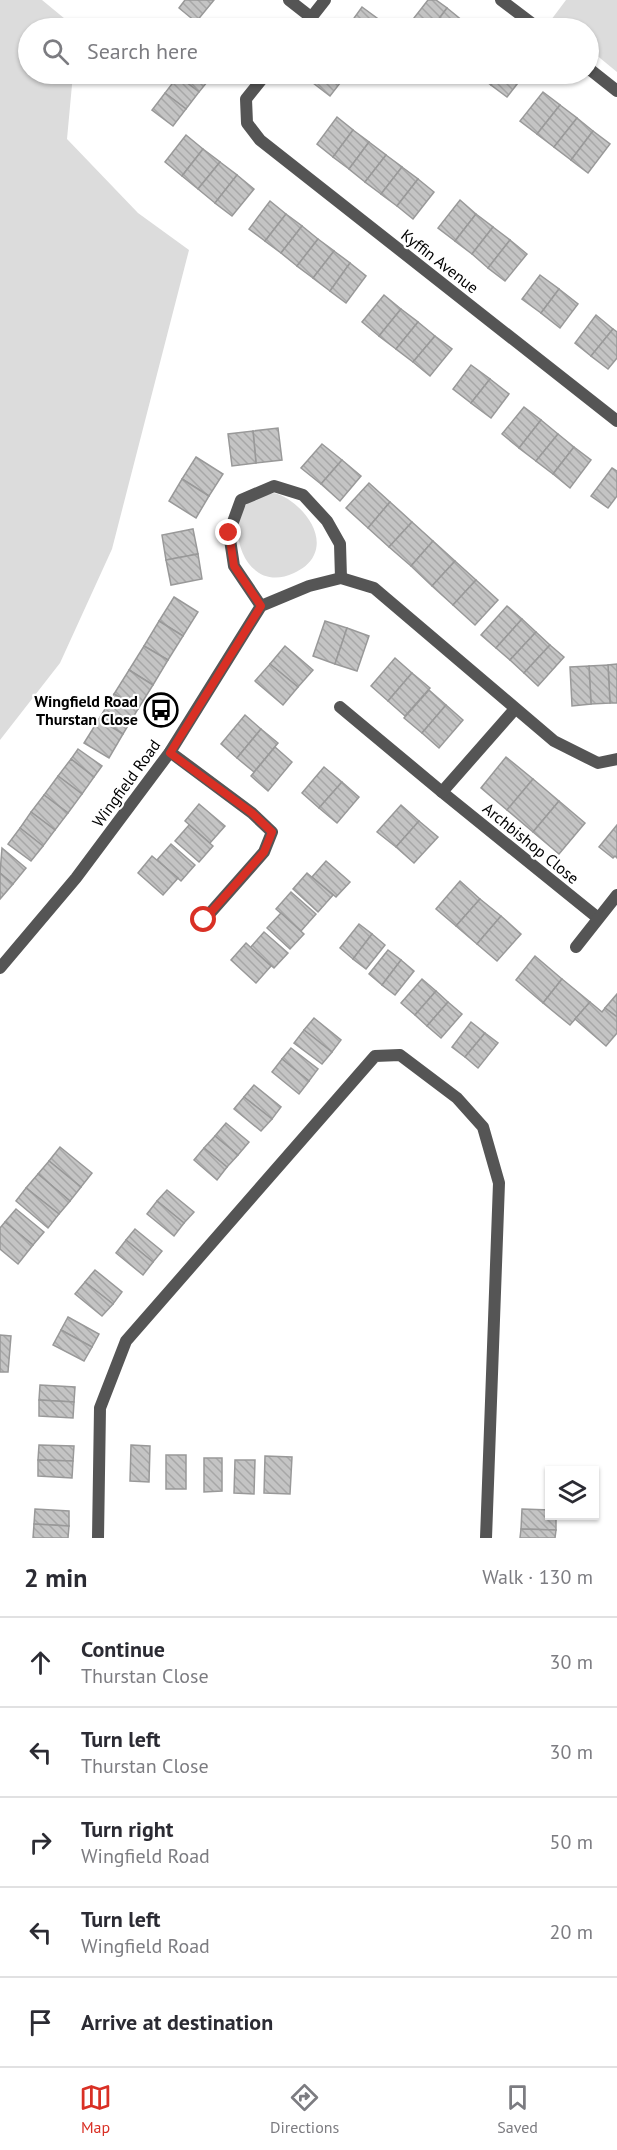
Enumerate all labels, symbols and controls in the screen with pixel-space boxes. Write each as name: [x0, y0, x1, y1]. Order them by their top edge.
search box: [18, 18, 599, 84]
icon: search: [39, 35, 72, 68]
text: Search here: [87, 37, 198, 65]
street label: Kyffin Avenue: [397, 225, 483, 297]
route end: [215, 519, 241, 545]
place label: Wingfield Road Thurstan Close: [34, 691, 138, 729]
bus stop icon: Wingfield Road Thurstan Close: [143, 692, 179, 728]
street label: Wingfield Road: [88, 735, 164, 831]
street label: Archbishop Close: [479, 798, 583, 888]
route start: [190, 906, 216, 932]
map controls: [545, 1466, 599, 1520]
button: layers: [545, 1466, 599, 1520]
text: 2 min: [24, 1561, 87, 1594]
text: Walk · 130 m: [482, 1564, 593, 1590]
text: Continue: [81, 1635, 165, 1663]
icon: ahead: [24, 1646, 57, 1679]
text: 30 m: [550, 1649, 593, 1675]
text: Thurstan Close: [81, 1663, 209, 1689]
text: Turn left: [81, 1725, 161, 1753]
icon: left: [24, 1736, 57, 1769]
text: 30 m: [550, 1739, 593, 1765]
text: Thurstan Close: [81, 1753, 209, 1779]
text: Turn right: [81, 1815, 173, 1843]
icon: right: [24, 1826, 57, 1859]
text: 50 m: [550, 1829, 593, 1855]
text: Wingfield Road: [81, 1843, 210, 1869]
text: Turn left: [81, 1905, 161, 1933]
icon: left: [24, 1916, 57, 1949]
text: 20 m: [550, 1919, 593, 1945]
text: Wingfield Road: [81, 1933, 210, 1959]
icon: arrive: [24, 2006, 57, 2039]
text: Arrive at destination: [81, 2008, 273, 2036]
tab: Map: [79, 2081, 112, 2137]
tab: Directions: [270, 2081, 339, 2137]
tab: Saved: [497, 2081, 538, 2137]

